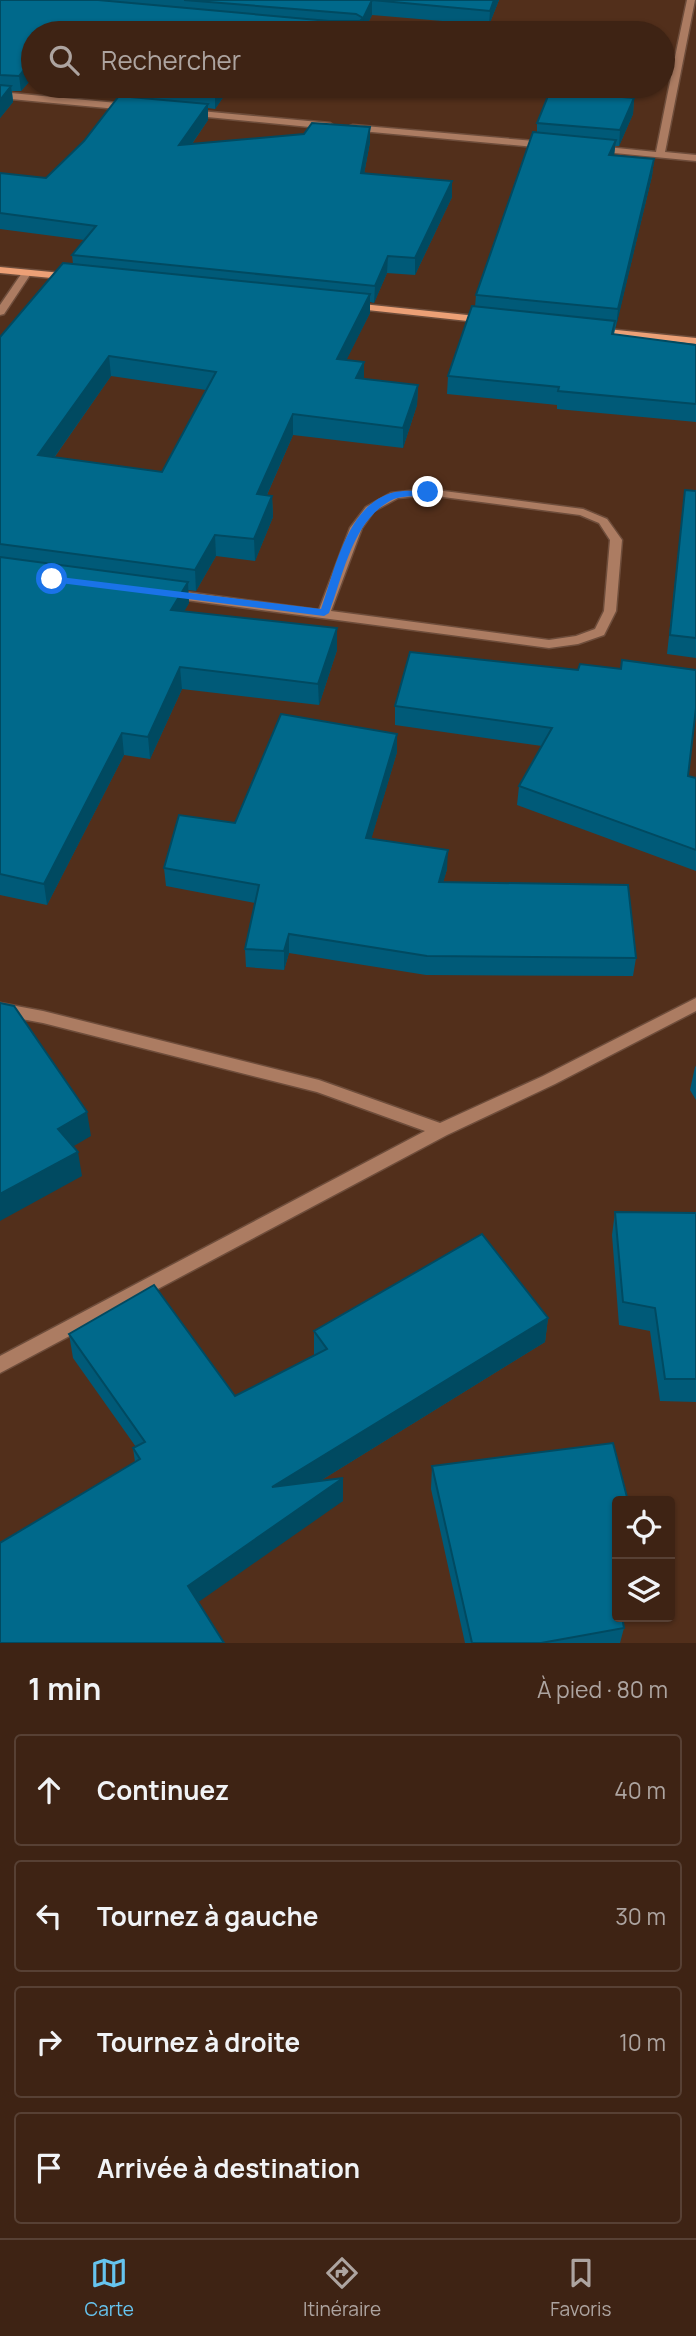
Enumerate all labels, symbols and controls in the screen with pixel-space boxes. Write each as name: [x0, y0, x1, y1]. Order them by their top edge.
search box: [21, 21, 675, 98]
icon: search: [45, 41, 83, 79]
text: Rechercher: [101, 42, 241, 78]
route end: [412, 476, 443, 507]
route start: [36, 563, 67, 594]
map controls: [612, 1496, 675, 1622]
button: locate: [612, 1496, 675, 1559]
button: layers: [612, 1559, 675, 1622]
text: 1 min: [28, 1668, 101, 1709]
text: À pied · 80 m: [537, 1673, 668, 1705]
icon: ahead: [30, 1771, 68, 1809]
text: Continuez: [97, 1772, 229, 1808]
text: 40 m: [614, 1774, 666, 1806]
icon: left: [30, 1897, 68, 1935]
text: Tournez à gauche: [97, 1898, 318, 1934]
text: 30 m: [615, 1900, 666, 1932]
icon: right: [30, 2023, 68, 2061]
text: Tournez à droite: [97, 2024, 300, 2060]
text: 10 m: [619, 2026, 666, 2058]
icon: arrive: [30, 2149, 68, 2187]
text: Arrivée à destination: [97, 2150, 360, 2186]
tab: Carte: [85, 2254, 134, 2322]
tab: Itinéraire: [303, 2254, 381, 2322]
tab: Favoris: [550, 2254, 611, 2322]

